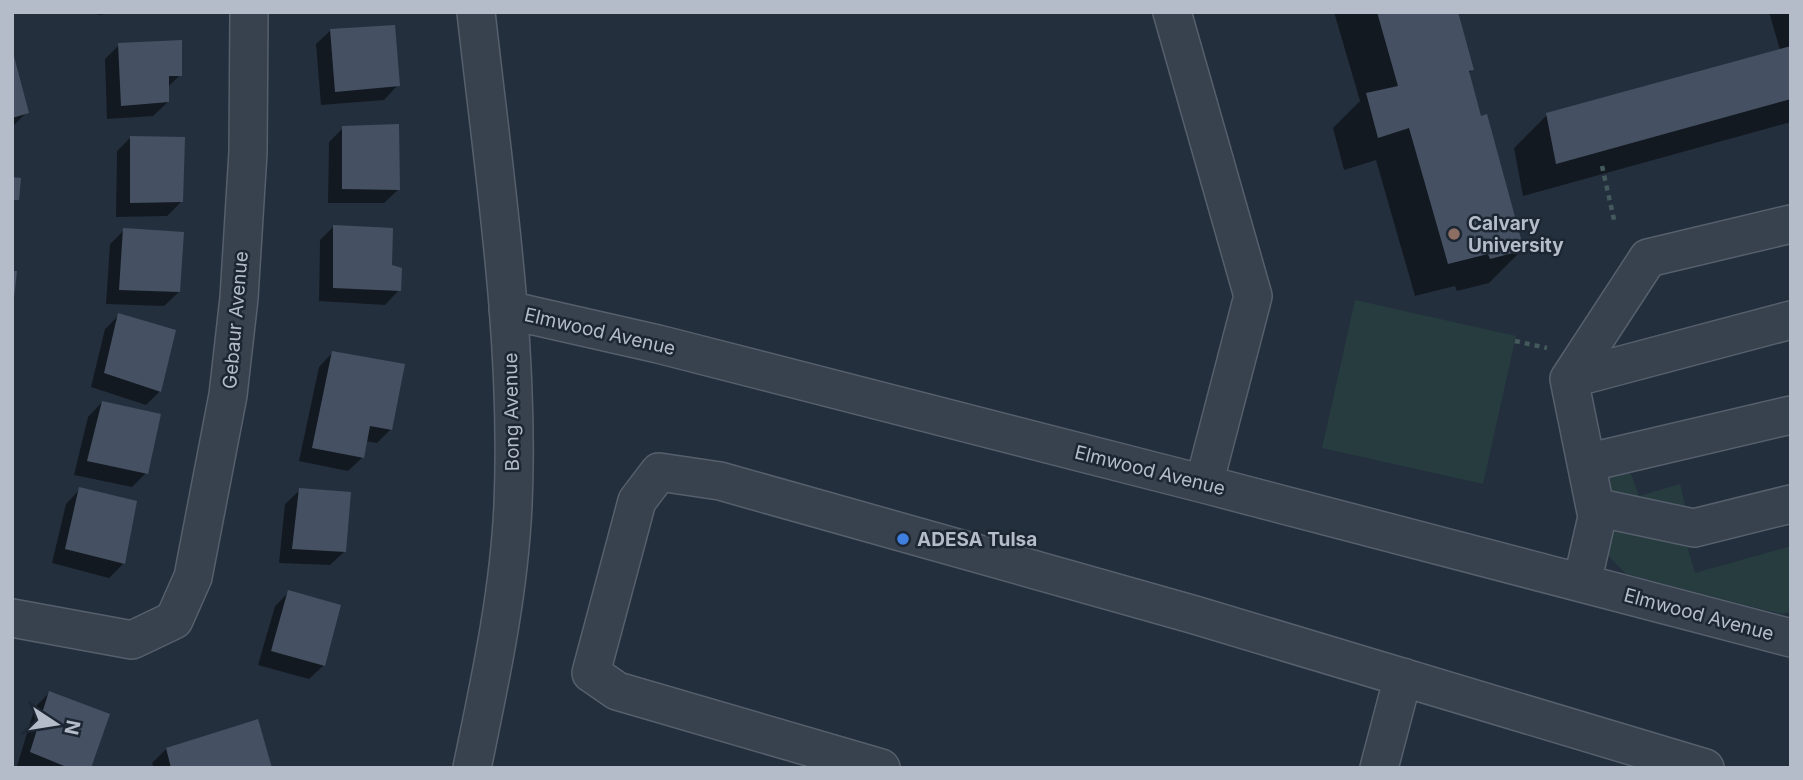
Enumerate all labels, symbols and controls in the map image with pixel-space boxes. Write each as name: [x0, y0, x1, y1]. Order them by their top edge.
place label: Calvary University: [1468, 212, 1564, 257]
marker: Calvary University: [1446, 226, 1462, 242]
street label: Gebaur Avenue: [218, 250, 253, 390]
street label: Elmwood Avenue: [522, 303, 678, 360]
street label: Bong Avenue: [499, 352, 524, 472]
street label: Elmwood Avenue: [1072, 441, 1228, 500]
place label: ADESA Tulsa: [917, 528, 1037, 551]
marker: ADESA Tulsa: [895, 531, 911, 547]
street label: Elmwood Avenue: [1621, 583, 1776, 646]
north arrow: [21, 689, 91, 759]
text: N: [59, 718, 85, 737]

